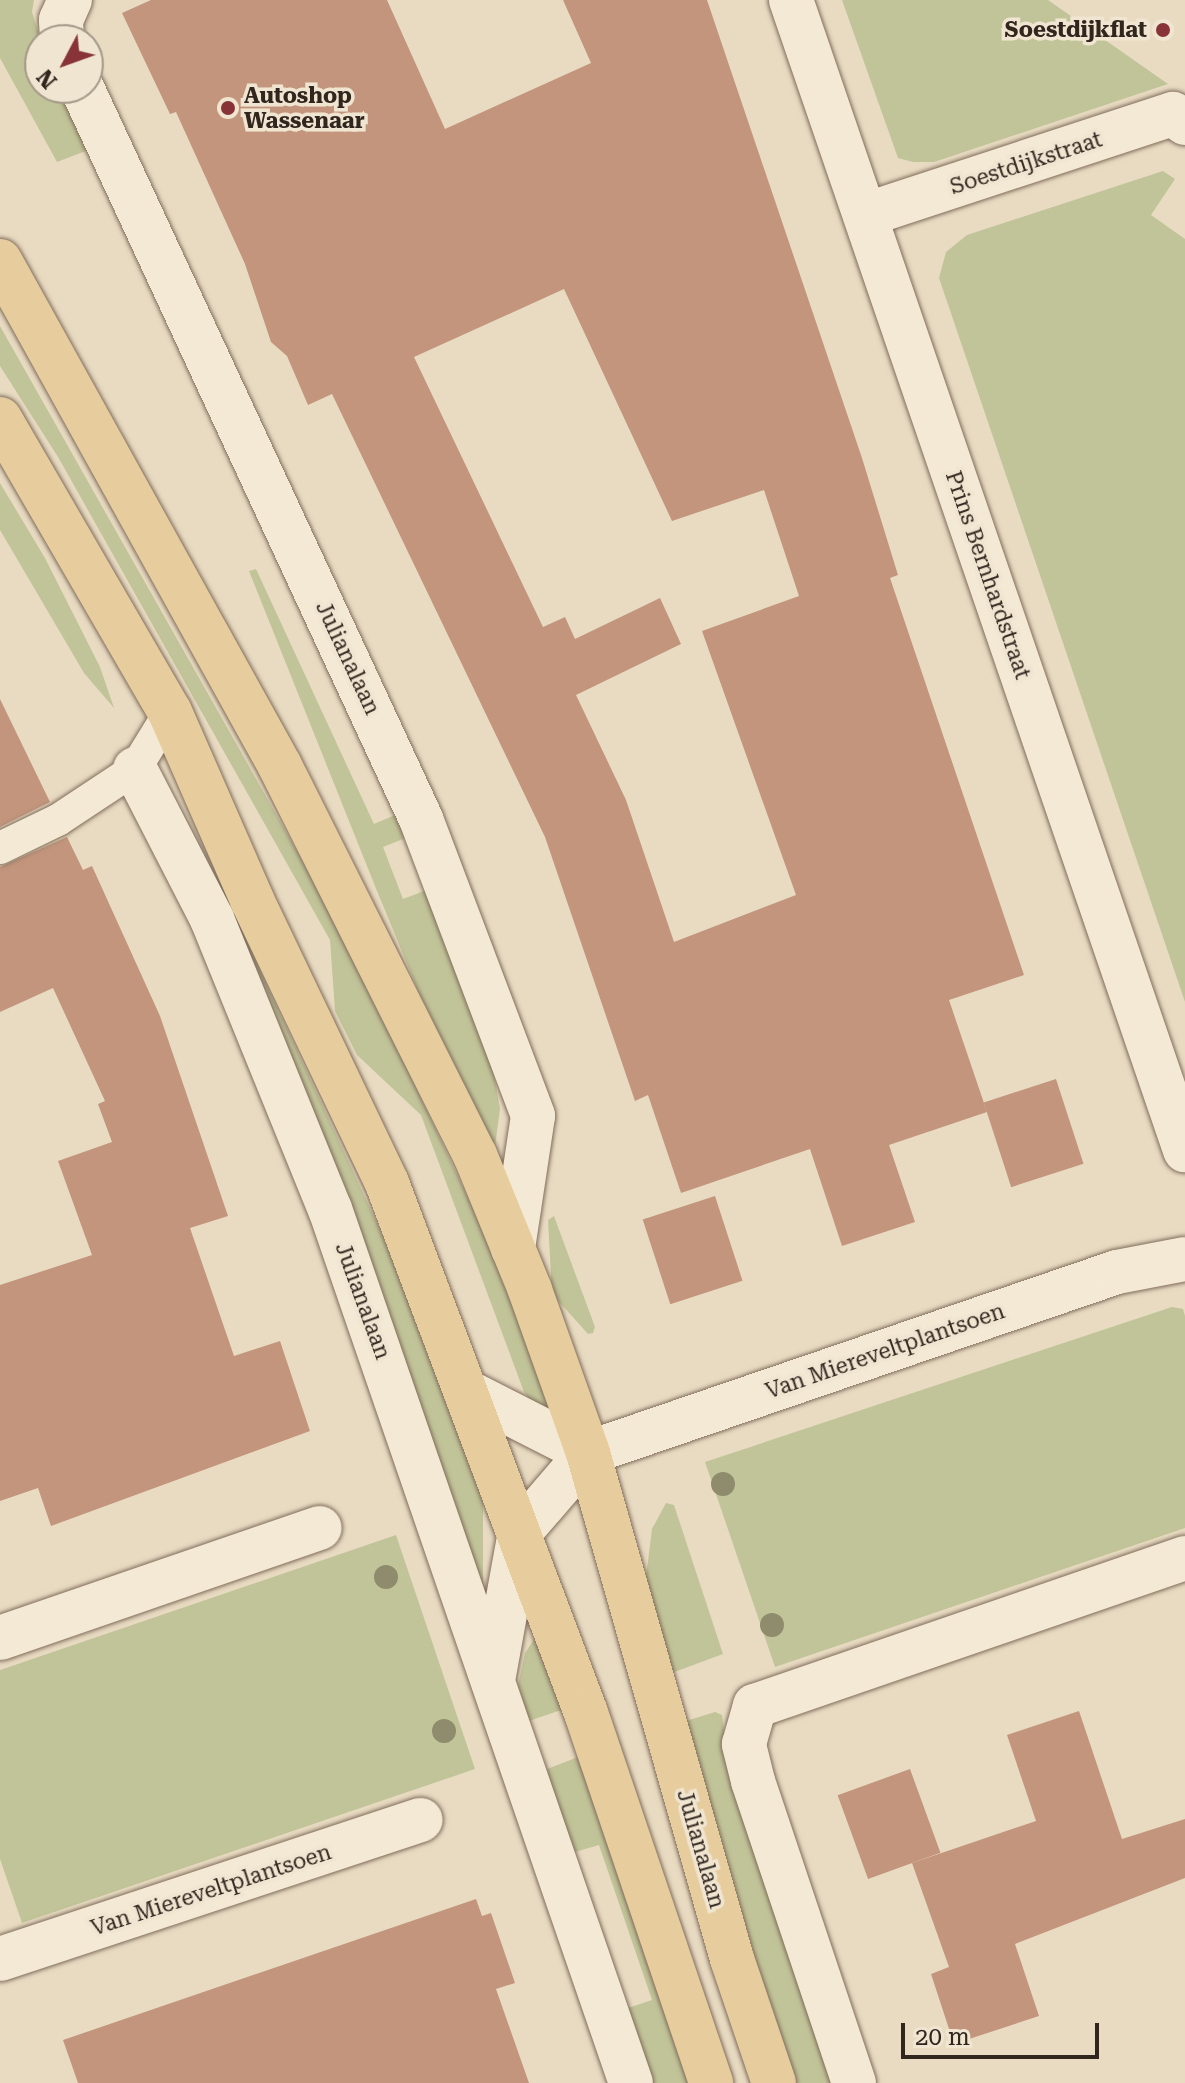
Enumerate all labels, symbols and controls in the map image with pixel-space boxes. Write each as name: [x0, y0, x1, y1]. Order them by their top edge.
place label: Soestdijkflat: [1005, 17, 1147, 43]
marker: Soestdijkflat: [1154, 21, 1172, 39]
north arrow: [24, 24, 104, 104]
text: N: [32, 64, 62, 93]
place label: Autoshop Wassenaar: [244, 82, 365, 134]
marker: Autoshop Wassenaar: [219, 99, 237, 117]
street label: Soestdijkstraat: [947, 126, 1105, 200]
street label: Prins Bernhardstraat: [940, 467, 1036, 683]
street label: Julianalaan: [310, 597, 386, 719]
street label: Julianalaan: [330, 1239, 396, 1363]
street label: Van Miereveltplantsoen: [762, 1298, 1008, 1404]
street label: Julianalaan: [671, 1787, 731, 1911]
street label: Van Miereveltplantsoen: [87, 1839, 335, 1941]
scale bar: [905, 2007, 1103, 2057]
text: 20 m: [915, 2023, 970, 2051]

